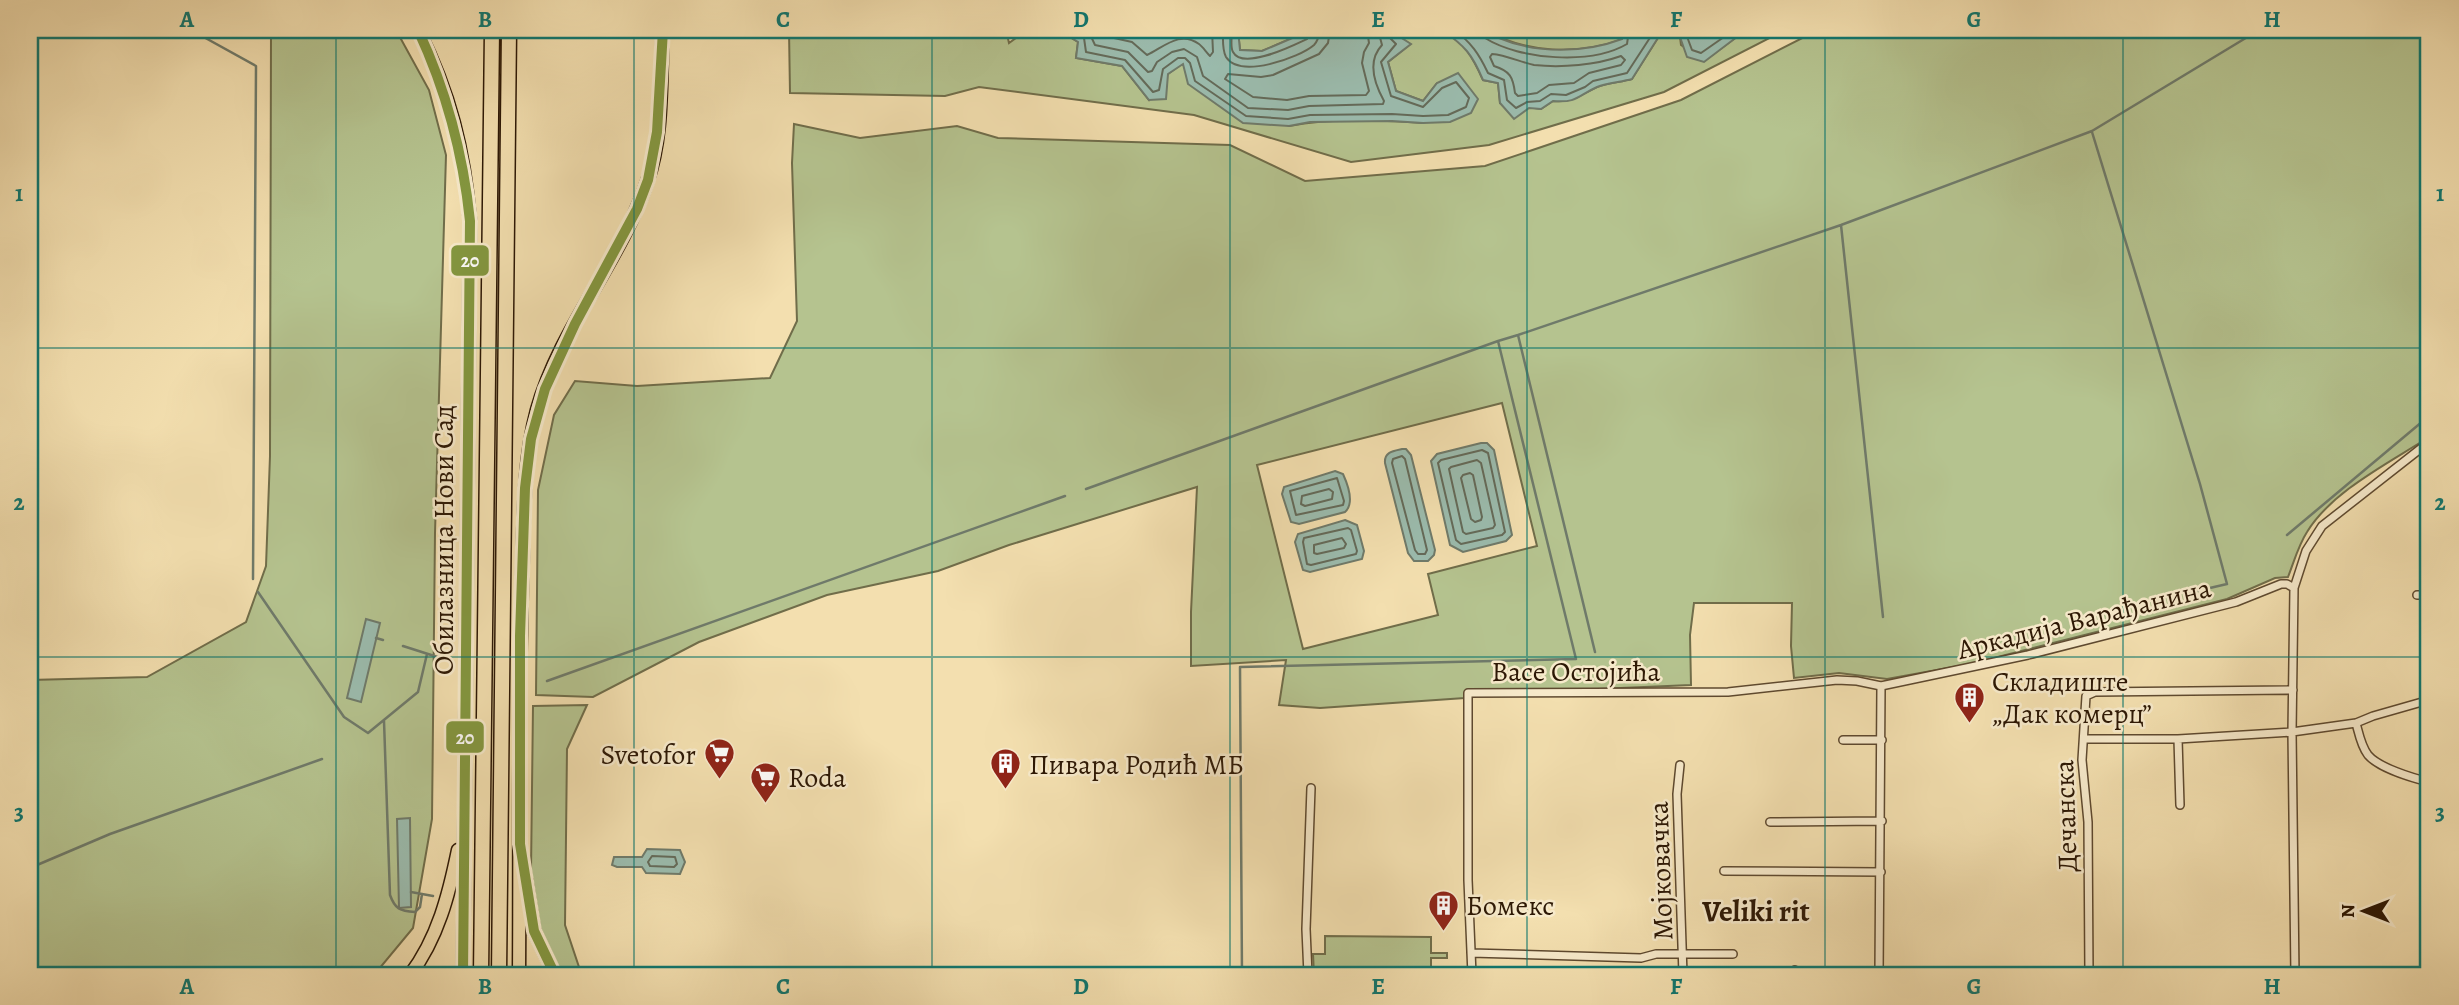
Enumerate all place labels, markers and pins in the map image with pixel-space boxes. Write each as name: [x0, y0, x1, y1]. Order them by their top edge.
place label: Складиште „Дак комерц”: [1992, 663, 2152, 733]
building icon: Складиште „Дак комерц”: [1952, 680, 1986, 724]
place label: Svetofor: [601, 736, 696, 774]
supermarket icon: Svetofor: [702, 737, 736, 781]
place label: Пивара Родић МБ: [1029, 746, 1244, 784]
building icon: Пивара Родић МБ: [989, 747, 1023, 791]
place label: Roda: [788, 759, 846, 797]
supermarket icon: Roda: [748, 760, 782, 804]
place label: Бомекс: [1466, 887, 1554, 925]
building icon: Бомекс: [1426, 888, 1460, 932]

